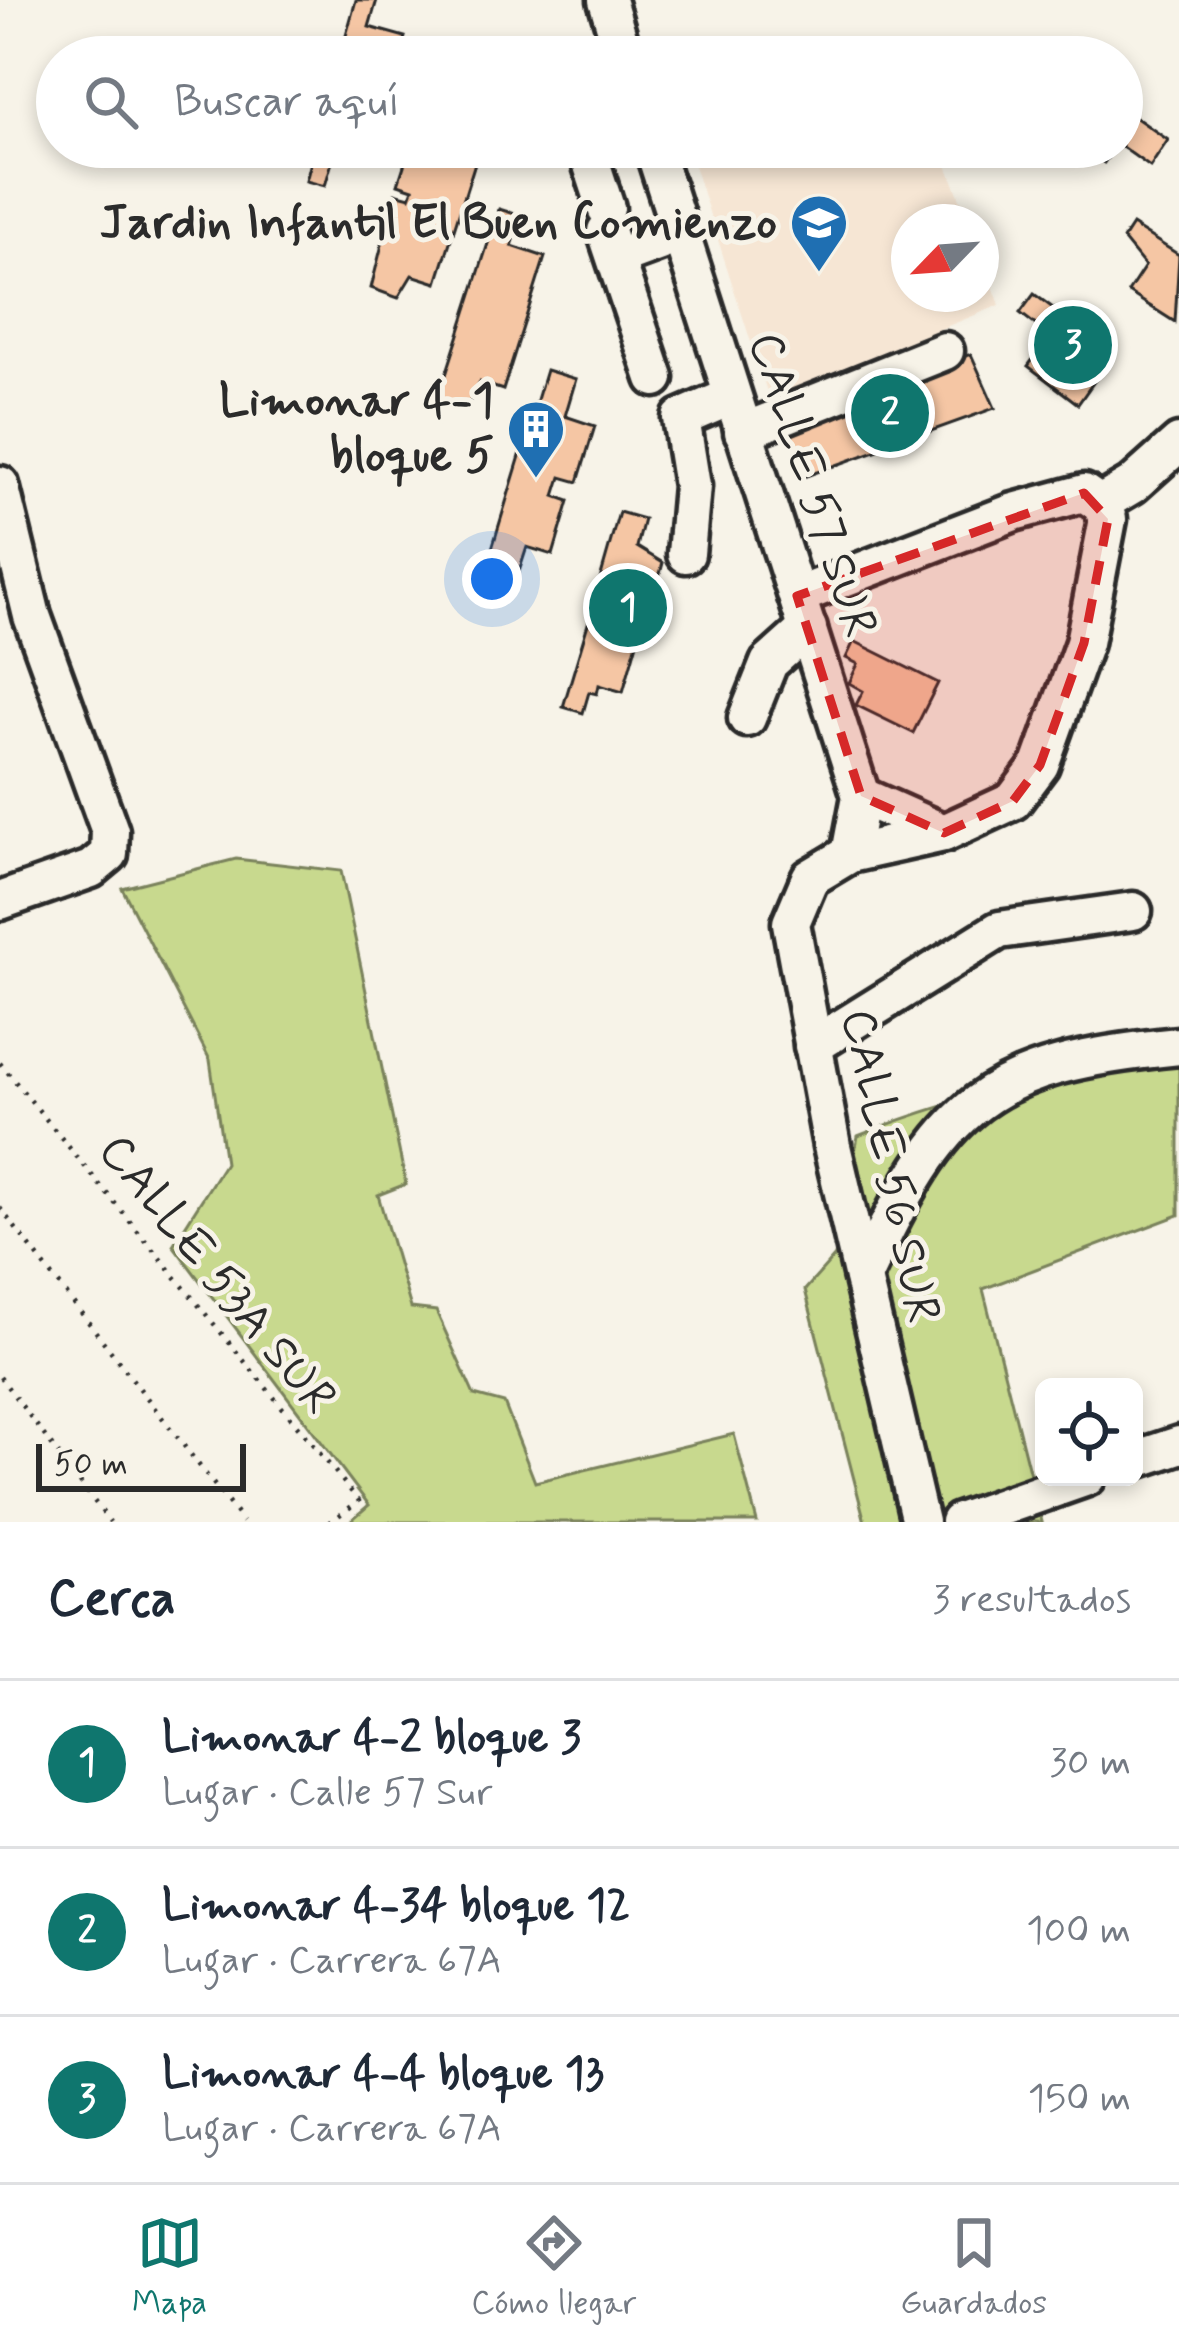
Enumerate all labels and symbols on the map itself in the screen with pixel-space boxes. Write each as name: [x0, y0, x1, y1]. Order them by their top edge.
place label: Jardin Infantil El Buen Comienzo: [100, 192, 777, 255]
school or university icon: Jardin Infantil El Buen Comienzo: [788, 192, 850, 274]
north arrow: [891, 204, 999, 312]
pin: 3: [1034, 300, 1112, 390]
street label: CALLE 57 SUR: [732, 325, 890, 645]
pin: 2: [851, 368, 929, 458]
place label: Limonar 4-1 bloque 5: [219, 370, 494, 488]
building icon: Limonar 4-1 bloque 5: [505, 398, 567, 480]
your location: [462, 549, 522, 609]
pin: 1: [589, 563, 667, 653]
street label: CALLE 56 SUR: [825, 1003, 953, 1329]
street label: CALLE 53A SUR: [83, 1122, 349, 1428]
scale bar: [36, 1438, 246, 1491]

